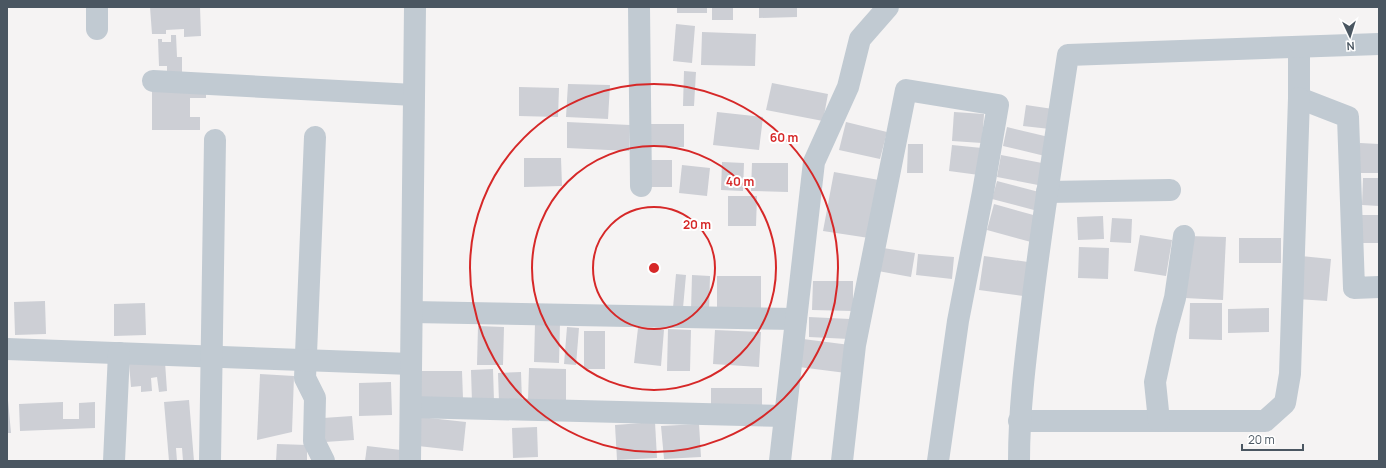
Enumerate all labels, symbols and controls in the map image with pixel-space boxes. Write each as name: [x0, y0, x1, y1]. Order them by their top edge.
north arrow: [1330, 16, 1370, 56]
text: N: [1346, 39, 1355, 54]
text: 60 m: [770, 129, 798, 146]
text: 40 m: [726, 173, 754, 190]
text: 20 m: [683, 216, 711, 233]
centre of rings: [647, 261, 661, 275]
scale bar: [1242, 426, 1303, 452]
text: 20 m: [1248, 431, 1275, 448]

